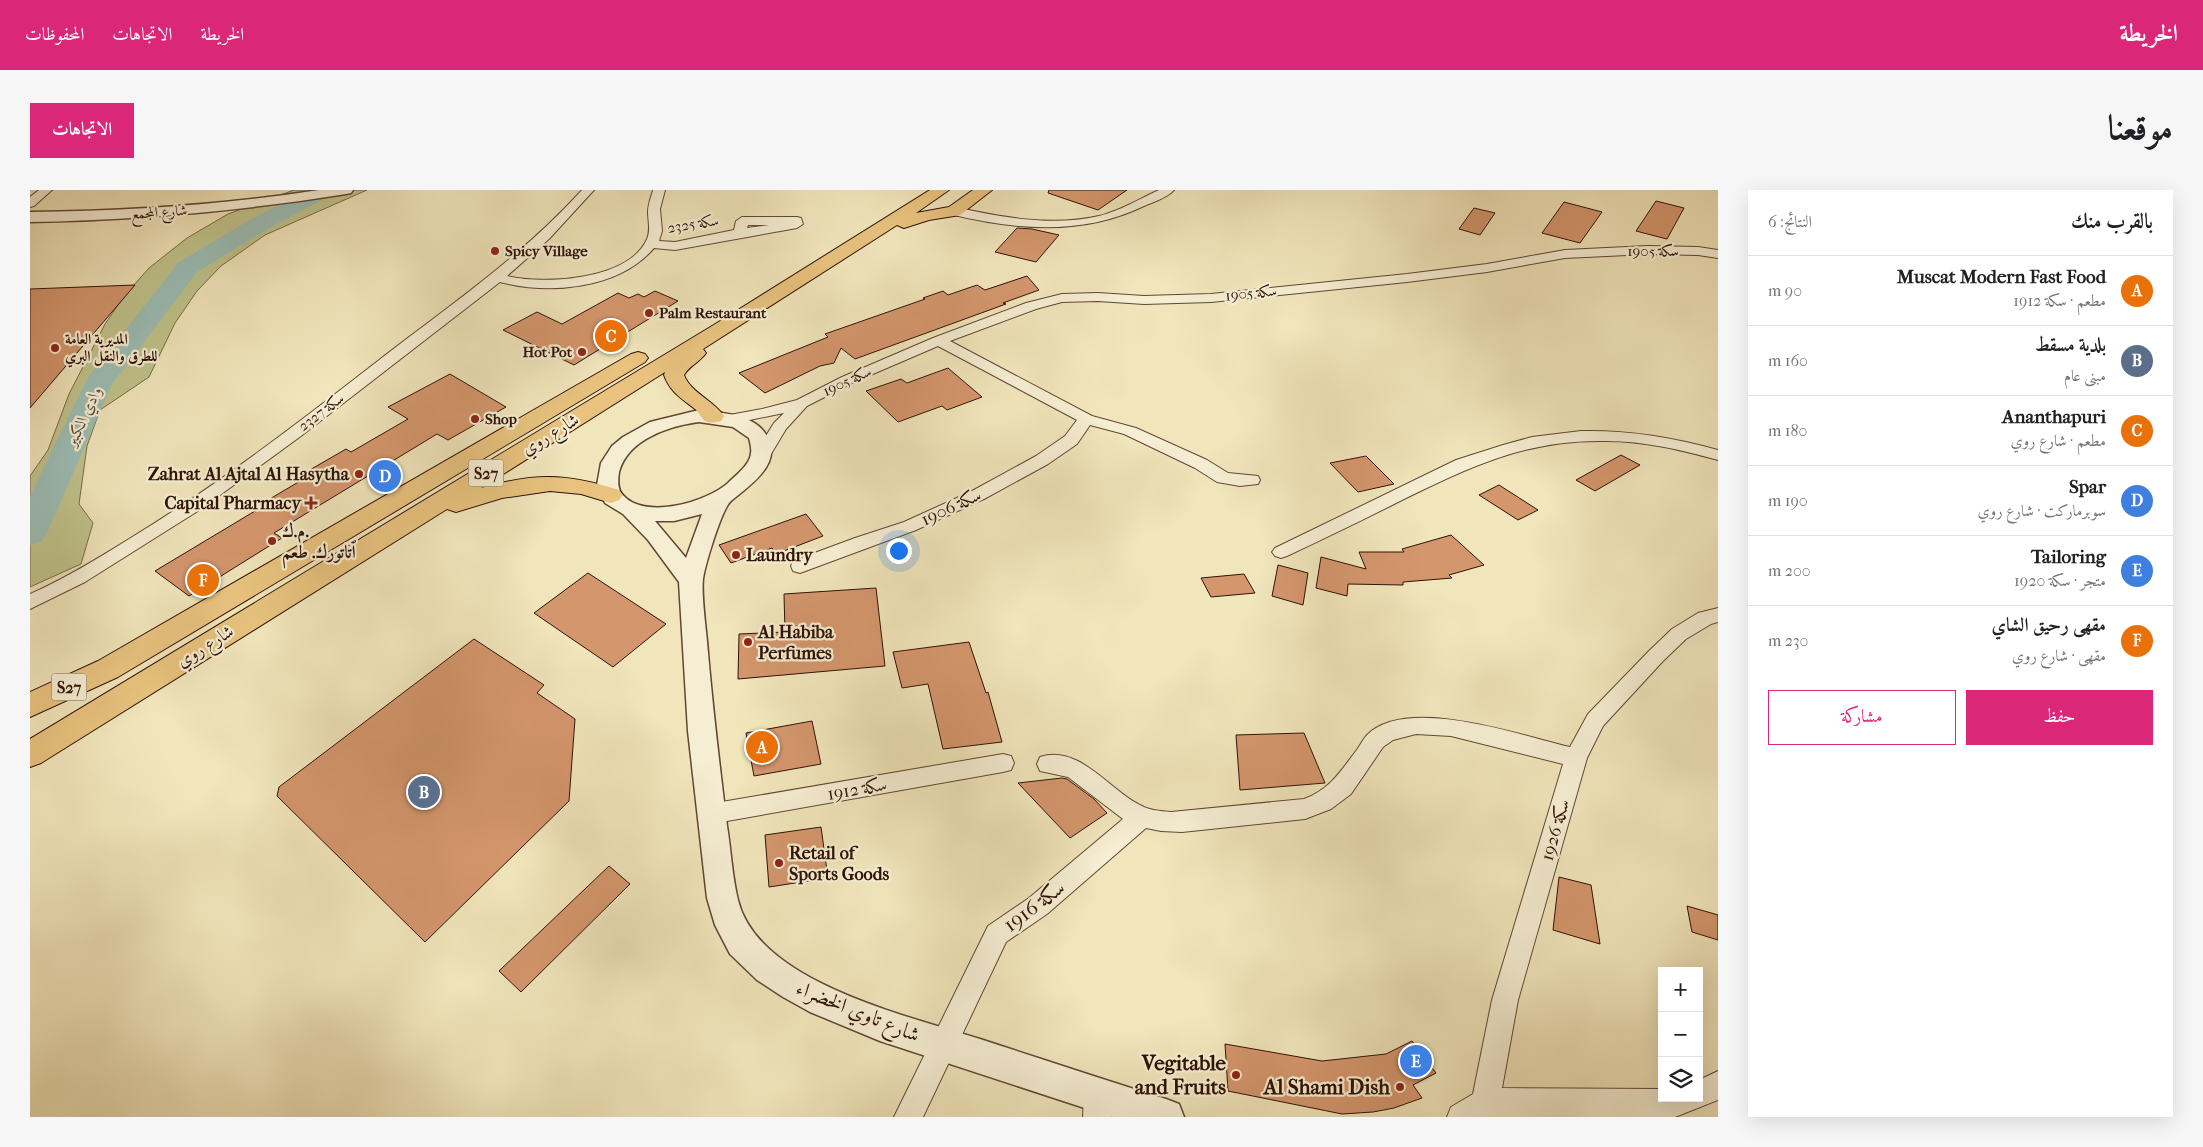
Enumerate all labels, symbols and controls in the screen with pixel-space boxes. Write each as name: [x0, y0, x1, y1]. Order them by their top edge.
text: الخريطة: [2120, 19, 2178, 47]
text: المحفوظات: [25, 24, 84, 45]
text: الاتجاهات: [112, 24, 172, 45]
text: الخريطة: [200, 24, 244, 45]
button: الاتجاهات: [30, 103, 134, 158]
text: موقعنا: [2108, 107, 2173, 148]
street label: شارع المجمع: [130, 201, 188, 228]
text: بالقرب منك: [2071, 209, 2153, 233]
street label: سكة 2325: [666, 211, 720, 237]
text: النتائج: 6: [1768, 212, 1812, 231]
place label: Spicy Village: [505, 242, 588, 260]
street label: سكة 1905: [1627, 242, 1679, 260]
marker: Spicy Village: [489, 245, 501, 257]
text: Muscat Modern Fast Food: [1897, 266, 2106, 288]
street label: سكة 1905: [1224, 281, 1278, 305]
text: 90 m: [1768, 281, 1802, 300]
text: A: [2132, 281, 2142, 300]
text: مطعم · سكة 1912: [2013, 291, 2106, 310]
place label: Palm Restaurant: [659, 304, 767, 322]
marker: Palm Restaurant: [643, 307, 655, 319]
pin: C: [595, 317, 627, 355]
place label: المديرية العامة للطرق والنقل البري: [65, 330, 157, 368]
text: بلدية مسقط: [2035, 334, 2106, 356]
marker: المديرية العامة للطرق والنقل البري: [49, 342, 61, 354]
place label: Hot Pot: [523, 343, 573, 361]
marker: Hot Pot: [576, 346, 588, 358]
text: 160 m: [1768, 351, 1808, 370]
text: B: [2132, 351, 2142, 370]
street label: سكة 1905: [820, 362, 874, 400]
text: مبنى عام: [2064, 366, 2106, 385]
water label: وادي الكبير: [61, 383, 108, 451]
street label: سكة 2327: [295, 389, 347, 435]
text: Ananthapuri: [2002, 406, 2106, 428]
street label: شارع روي: [518, 409, 585, 463]
place label: Shop: [485, 410, 517, 428]
marker: Shop: [469, 413, 481, 425]
text: 180 m: [1768, 421, 1807, 440]
text: C: [2132, 421, 2142, 440]
text: مطعم · شارع روي: [2010, 431, 2106, 450]
pin: D: [369, 457, 401, 495]
road number: S27: [468, 460, 504, 486]
place label: Zahrat Al Ajtal Al Hasytha: [148, 464, 350, 485]
marker: Zahrat Al Ajtal Al Hasytha: [353, 468, 365, 480]
text: Spar: [2069, 476, 2106, 498]
street label: سكة 1906: [918, 484, 985, 530]
text: 190 m: [1768, 491, 1808, 510]
text: D: [2131, 491, 2143, 510]
place label: Capital Pharmacy: [164, 493, 302, 514]
marker: Capital Pharmacy: [305, 497, 317, 509]
text: سوبرماركت · شارع روي: [1978, 501, 2106, 520]
place label: م.ك. ٱتاتورك. طعم: [282, 521, 357, 569]
marker: م.ك. ٱتاتورك. طعم: [266, 535, 278, 547]
your location: [886, 538, 912, 564]
place label: Laundry: [746, 545, 814, 566]
text: Tailoring: [2031, 546, 2106, 568]
marker: Laundry: [730, 549, 742, 561]
pin: F: [187, 561, 219, 599]
text: 200 m: [1768, 561, 1811, 580]
text: E: [2132, 561, 2142, 580]
text: متجر · سكة 1920: [2014, 571, 2106, 590]
text: مقهى رحيق الشاي: [1991, 614, 2106, 636]
street label: شارع روي: [173, 621, 240, 675]
place label: Al Habiba Perfumes: [757, 622, 834, 664]
text: 230 m: [1768, 631, 1808, 650]
text: F: [2133, 631, 2141, 650]
marker: Al Habiba Perfumes: [742, 636, 754, 648]
text: مقهى · شارع روي: [2012, 646, 2106, 665]
road number: S27: [52, 674, 86, 701]
button: مشاركة: [1768, 690, 1956, 745]
button: حفظ: [1966, 690, 2153, 745]
pin: A: [746, 728, 778, 766]
pin: B: [408, 773, 440, 811]
street label: سكة 1912: [826, 774, 888, 805]
street label: سكة 1926: [1537, 797, 1574, 863]
place label: Retail of Sports Goods: [789, 843, 890, 885]
marker: Retail of Sports Goods: [773, 857, 785, 869]
street label: سكة 1916: [999, 875, 1069, 937]
map controls: [1658, 967, 1703, 1102]
button: +: [1658, 967, 1703, 1012]
street label: شارع تاوي الخضراء: [790, 975, 923, 1052]
button: −: [1658, 1012, 1703, 1057]
pin: E: [1400, 1042, 1432, 1080]
place label: Vegitable and Fruits: [1135, 1051, 1227, 1099]
button: layers: [1658, 1057, 1703, 1102]
marker: Vegitable and Fruits: [1230, 1069, 1242, 1081]
place label: Al Shami Dish: [1262, 1075, 1390, 1099]
marker: Al Shami Dish: [1394, 1081, 1406, 1093]

